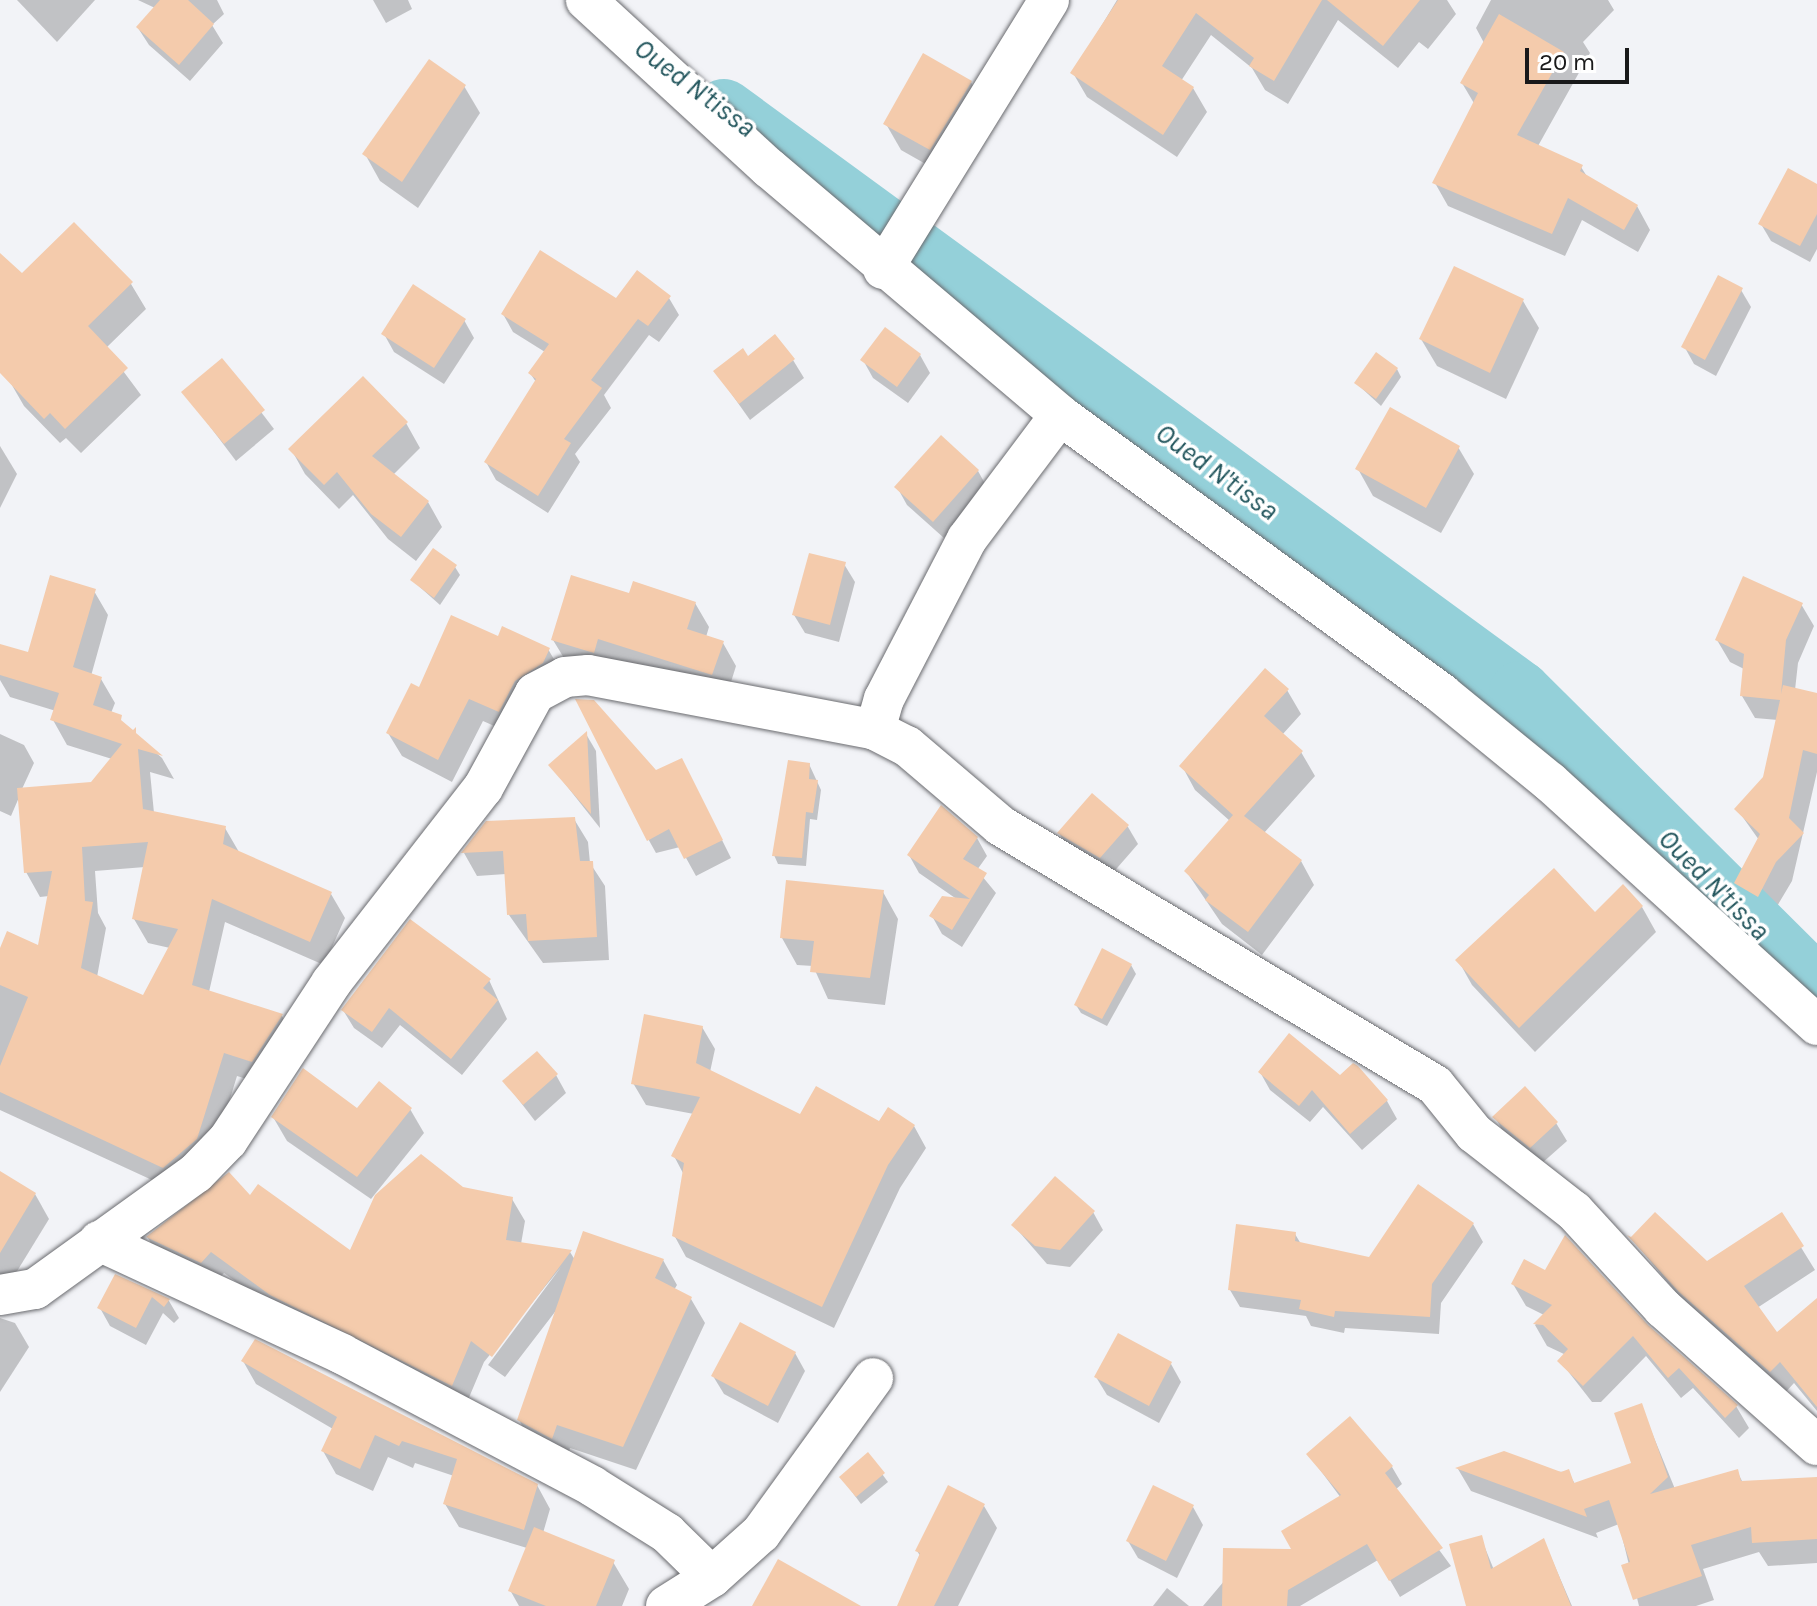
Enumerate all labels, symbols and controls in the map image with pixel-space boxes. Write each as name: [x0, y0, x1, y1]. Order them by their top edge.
water label: Oued N'tissa: [627, 31, 763, 145]
scale bar: [1529, 32, 1633, 82]
text: 20 m: [1539, 48, 1595, 76]
water label: Oued N'tissa: [1149, 416, 1285, 528]
water label: Oued N'tissa: [1651, 822, 1777, 948]

